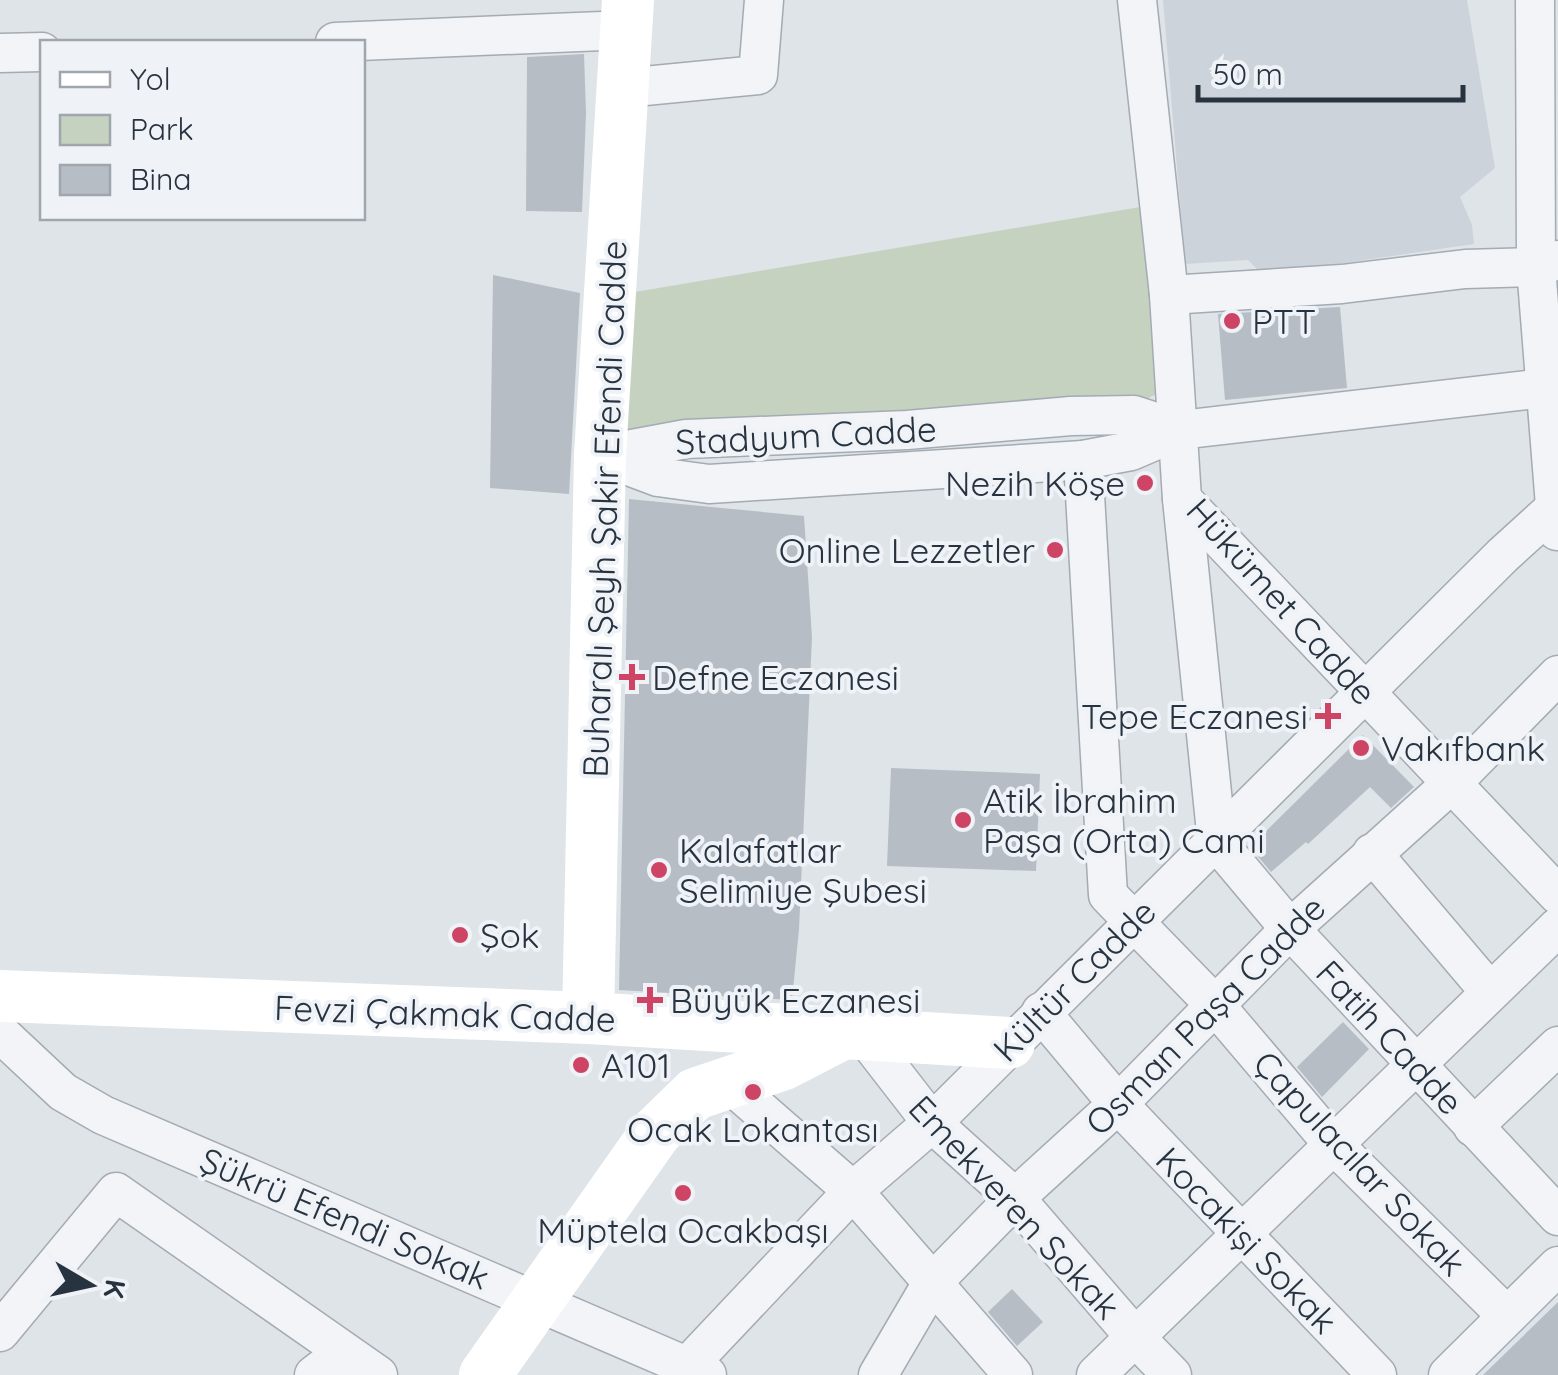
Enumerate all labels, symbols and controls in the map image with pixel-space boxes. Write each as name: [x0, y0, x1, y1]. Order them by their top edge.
legend: [40, 40, 365, 220]
scale bar: [1198, 40, 1463, 102]
text: 50 m: [1213, 55, 1283, 93]
text: Yol: [130, 60, 171, 98]
text: Park: [130, 110, 194, 148]
text: Bina: [130, 160, 191, 198]
street label: Buharalı Şeyh Şakir Efendi Cadde: [573, 240, 635, 778]
place label: PTT: [1252, 299, 1316, 343]
marker: PTT: [1221, 310, 1243, 332]
street label: Stadyum Cadde: [674, 406, 938, 464]
place label: Nezih Köşe: [945, 461, 1125, 505]
marker: Nezih Köşe: [1134, 472, 1156, 494]
street label: Hükümet Cadde: [1178, 489, 1386, 713]
place label: Online Lezzetler: [779, 528, 1035, 572]
marker: Online Lezzetler: [1044, 539, 1066, 561]
place label: Defne Eczanesi: [652, 655, 899, 699]
marker: Defne Eczanesi: [621, 666, 643, 688]
place label: Tepe Eczanesi: [1081, 694, 1308, 738]
marker: Tepe Eczanesi: [1317, 705, 1339, 727]
place label: Vakıfbank: [1381, 726, 1545, 770]
marker: Vakıfbank: [1350, 737, 1372, 759]
place label: Atik İbrahim Paşa (Orta) Cami: [983, 778, 1265, 862]
marker: Atik İbrahim Paşa (Orta) Cami: [952, 809, 974, 831]
place label: Kalafatlar Selimiye Şubesi: [679, 828, 927, 912]
marker: Kalafatlar Selimiye Şubesi: [648, 859, 670, 881]
street label: Osman Paşa Cadde: [1076, 886, 1334, 1144]
street label: Kültür Cadde: [983, 889, 1165, 1071]
place label: Şok: [480, 913, 540, 957]
marker: Şok: [449, 924, 471, 946]
street label: Fatih Cadde: [1307, 951, 1473, 1123]
place label: Büyük Eczanesi: [670, 978, 921, 1022]
street label: Fevzi Çakmak Cadde: [274, 985, 616, 1041]
marker: Büyük Eczanesi: [639, 989, 661, 1011]
street label: Çapulacılar Sokak: [1244, 1041, 1476, 1285]
place label: A101: [601, 1043, 670, 1087]
marker: A101: [570, 1054, 592, 1076]
marker: Ocak Lokantası: [742, 1081, 764, 1103]
street label: Emekveren Sokak: [900, 1086, 1130, 1328]
place label: Ocak Lokantası: [627, 1107, 879, 1151]
street label: Şükrü Efendi Sokak: [194, 1137, 496, 1299]
street label: Kocakişi Sokak: [1147, 1138, 1347, 1342]
marker: Müptela Ocakbaşı: [672, 1182, 694, 1204]
place label: Müptela Ocakbaşı: [537, 1208, 829, 1252]
north arrow: [40, 1235, 140, 1335]
text: K: [96, 1277, 134, 1301]

